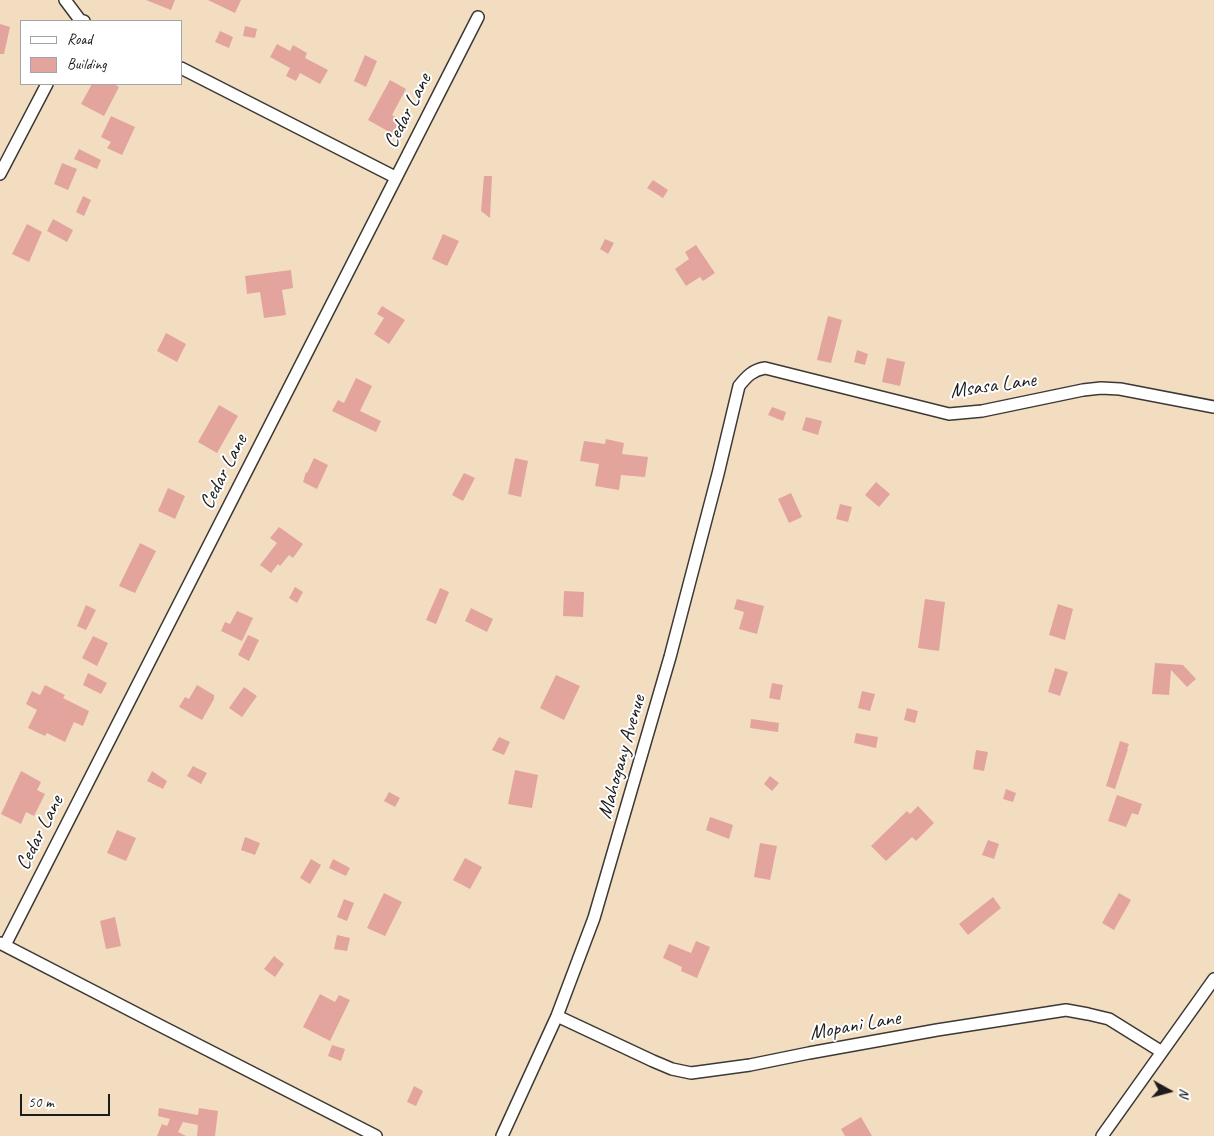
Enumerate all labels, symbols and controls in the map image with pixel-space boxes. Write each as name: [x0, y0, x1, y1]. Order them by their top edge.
legend: [20, 20, 182, 85]
text: Road: [67, 30, 92, 49]
text: Building: [67, 55, 106, 74]
street label: Cedar Lane: [379, 69, 437, 153]
street label: Msasa Lane: [948, 368, 1038, 404]
street label: Cedar Lane: [195, 430, 253, 514]
street label: Mahogany Avenue: [592, 692, 652, 822]
street label: Cedar Lane: [11, 791, 69, 875]
street label: Mopani Lane: [808, 1006, 902, 1046]
north arrow: [1144, 1066, 1194, 1116]
scale bar: [22, 1084, 112, 1116]
text: N: [1175, 1088, 1193, 1098]
text: 50 m: [28, 1093, 54, 1112]

